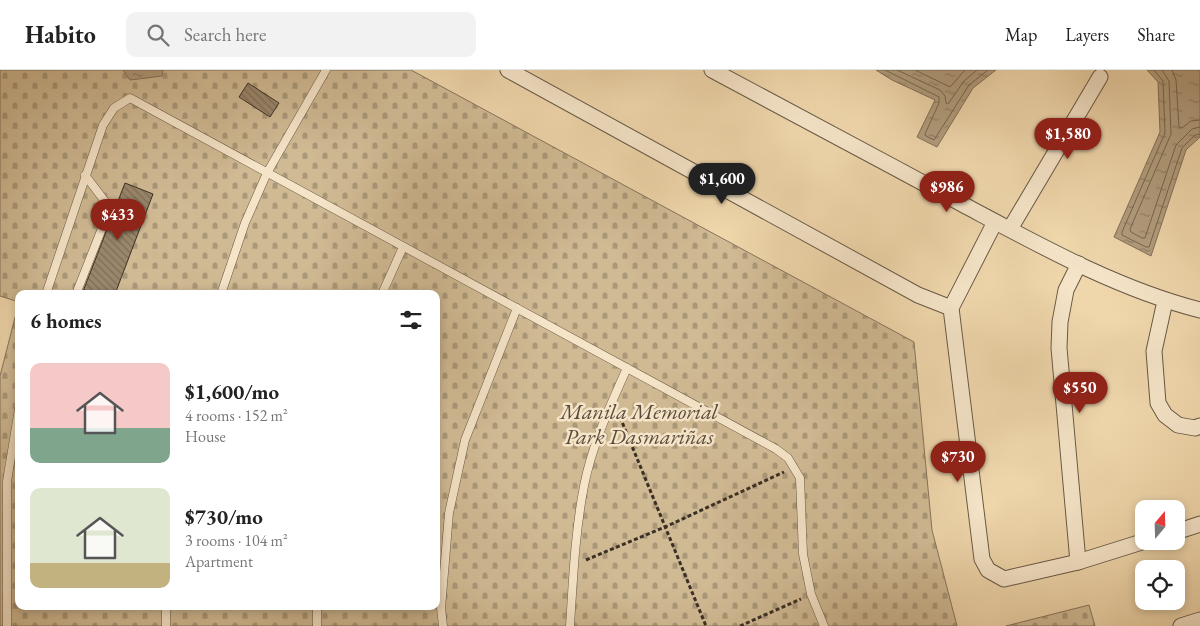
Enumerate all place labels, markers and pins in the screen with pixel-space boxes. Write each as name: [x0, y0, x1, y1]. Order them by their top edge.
pin: $1,580: [1027, 118, 1109, 160]
pin: $1,600: [681, 162, 763, 205]
pin: $986: [917, 170, 977, 213]
pin: $433: [88, 198, 148, 241]
pin: $550: [1050, 372, 1110, 414]
pin: $730: [928, 440, 988, 483]

